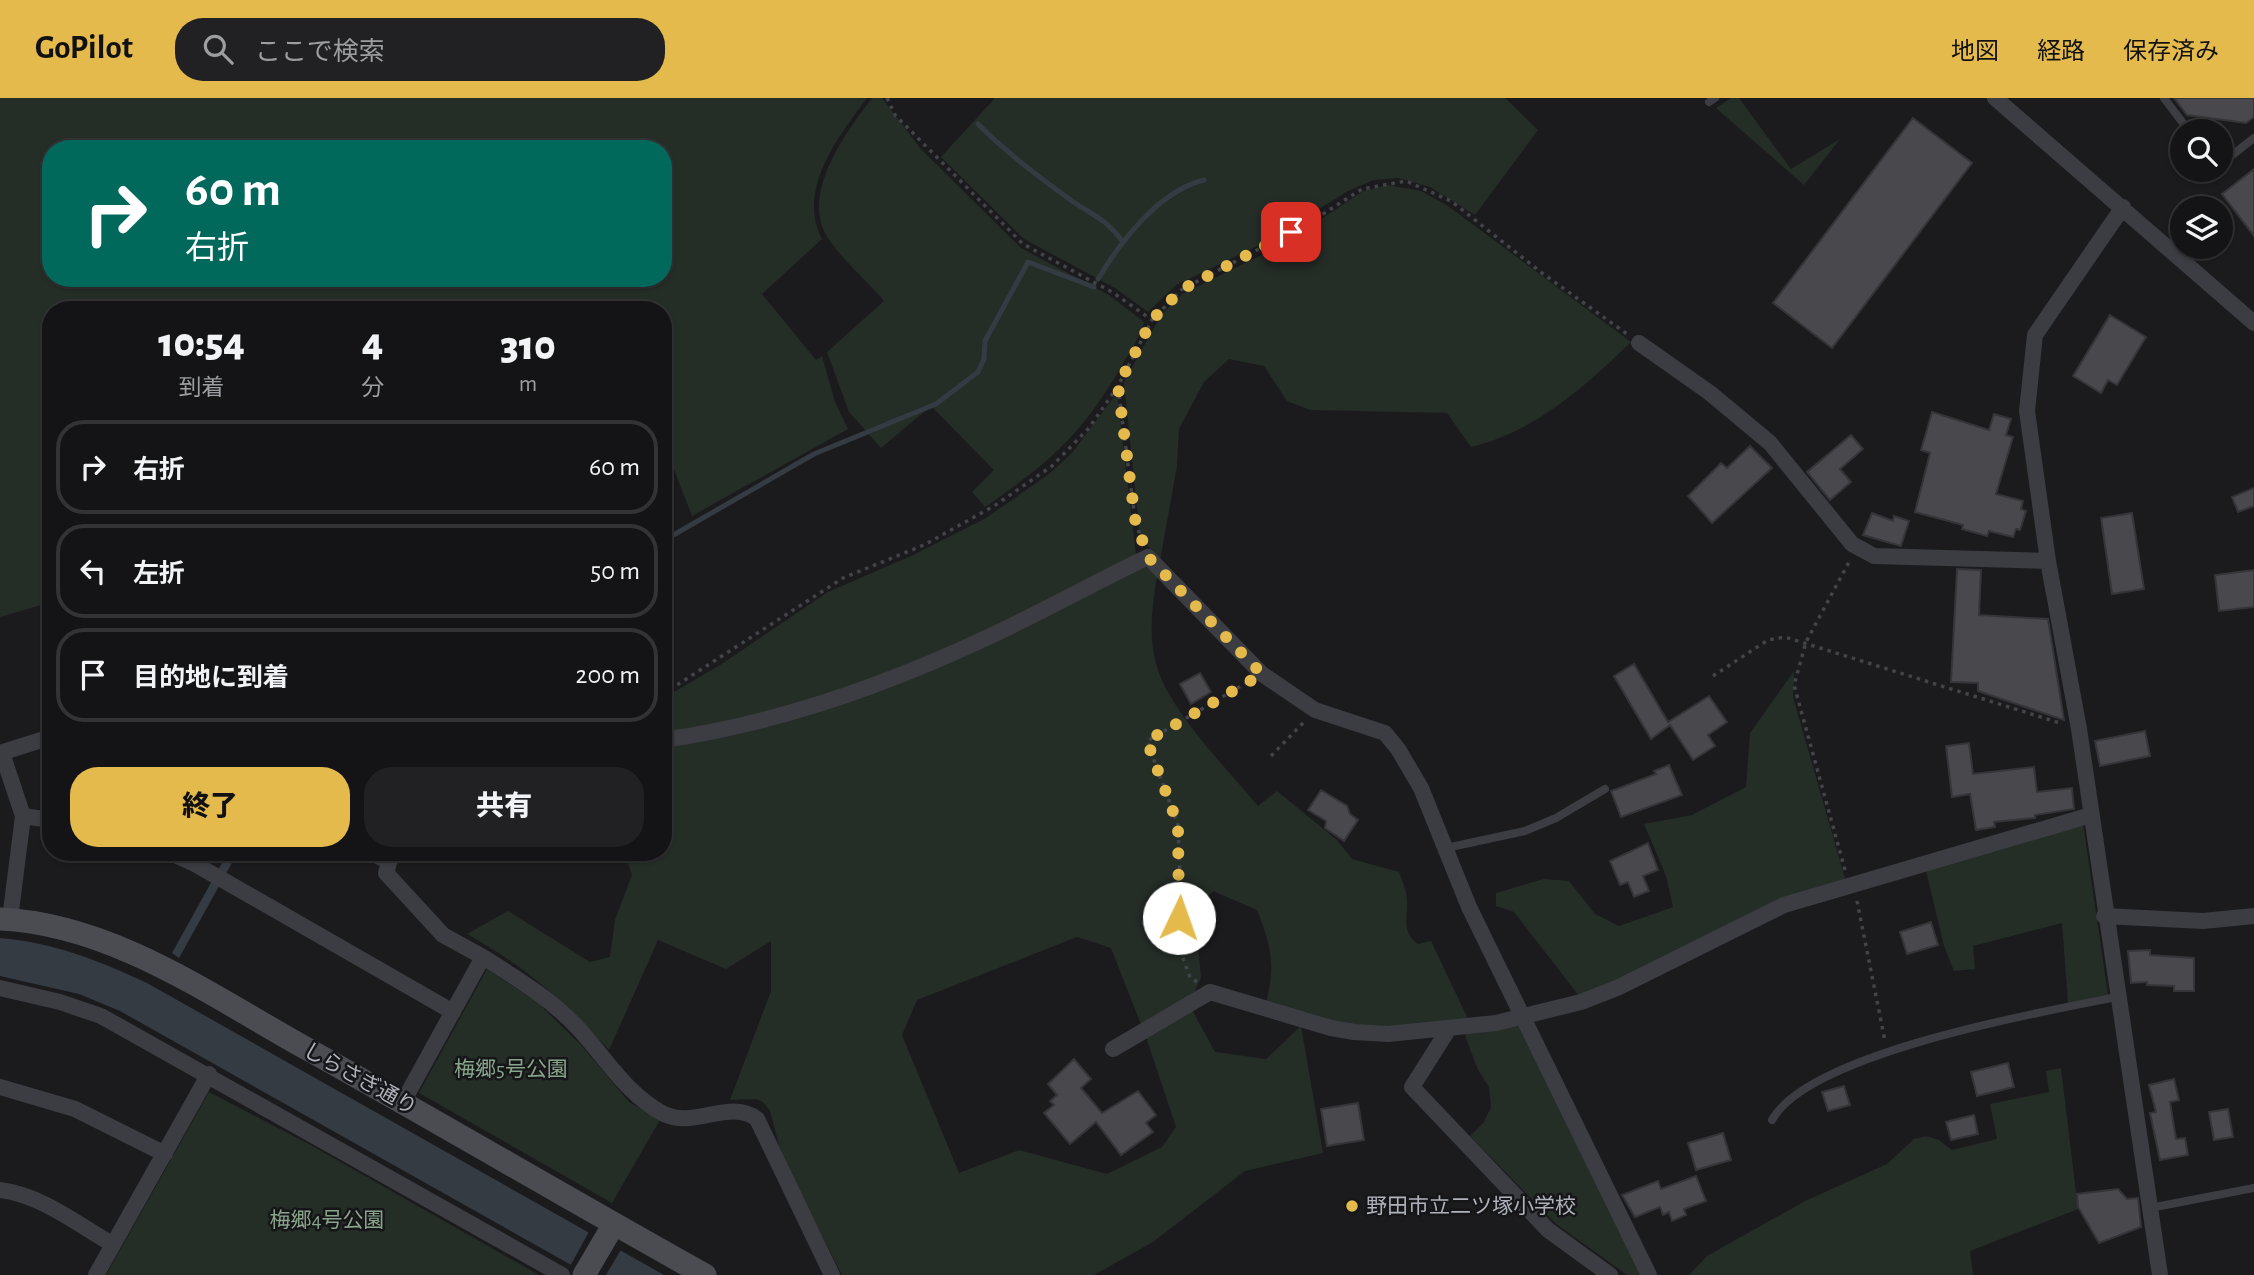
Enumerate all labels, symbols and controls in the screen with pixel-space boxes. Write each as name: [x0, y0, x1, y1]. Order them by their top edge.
search box: [175, 18, 665, 81]
icon: search: [199, 30, 237, 68]
text: GoPilot: [35, 32, 133, 65]
text: ここで検索: [255, 39, 385, 65]
text: 地図: [1951, 40, 1999, 64]
text: 経路: [2037, 40, 2085, 64]
text: 保存済み: [2123, 40, 2219, 64]
map controls: [2170, 119, 2233, 259]
button: search: [2170, 119, 2233, 182]
text: 60 m: [185, 166, 281, 215]
icon: right: [70, 168, 161, 259]
button: layers: [2170, 196, 2233, 259]
pin: [1261, 202, 1321, 262]
icon: arrive: [1272, 213, 1310, 251]
text: 右折: [185, 232, 249, 264]
text: 10:54: [158, 322, 245, 364]
text: 4: [362, 322, 383, 364]
text: 310: [500, 325, 556, 367]
text: m: [519, 373, 537, 396]
text: 到着: [179, 377, 225, 400]
text: 分: [361, 377, 384, 400]
icon: right: [74, 448, 112, 486]
text: 60 m: [589, 454, 640, 480]
text: 右折: [133, 457, 185, 483]
icon: left: [74, 552, 112, 590]
text: 50 m: [590, 558, 640, 584]
text: 左折: [133, 561, 185, 587]
icon: arrive: [74, 656, 112, 694]
text: 200 m: [576, 662, 640, 688]
text: 目的地に到着: [133, 665, 289, 691]
button: 終了: [70, 767, 350, 847]
button: 共有: [364, 767, 644, 847]
position arrow: [1142, 881, 1216, 955]
street label: しらさぎ通り: [300, 1038, 421, 1119]
park label: 梅郷5号公園: [454, 1058, 568, 1080]
place label: 野田市立二ツ塚小学校: [1366, 1195, 1576, 1217]
marker: 野田市立二ツ塚小学校: [1344, 1198, 1360, 1214]
park label: 梅郷4号公園: [269, 1209, 385, 1231]

